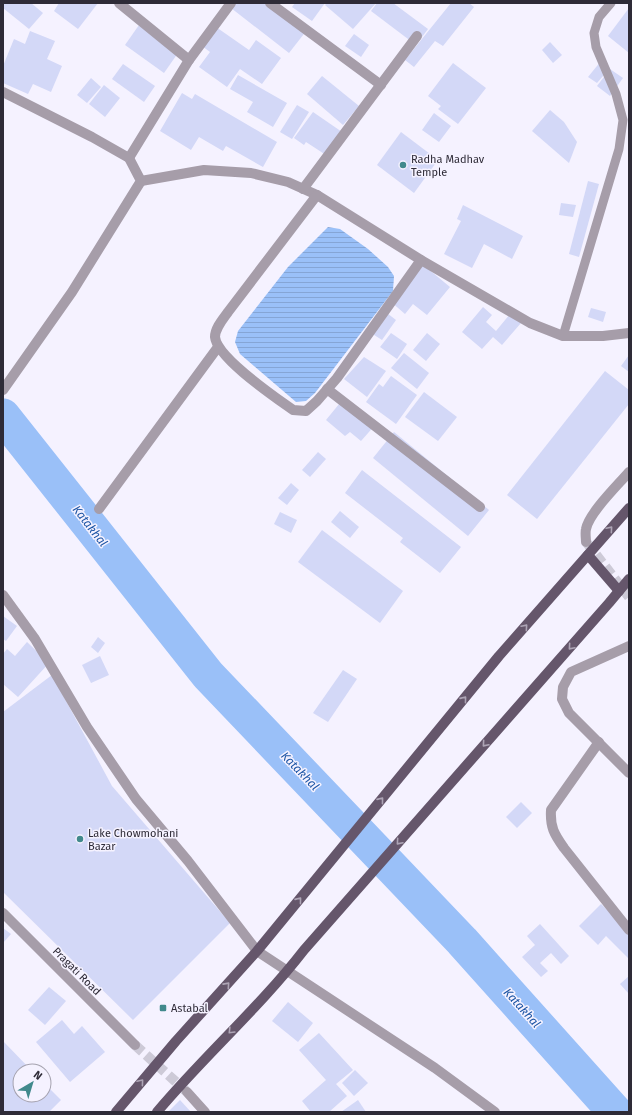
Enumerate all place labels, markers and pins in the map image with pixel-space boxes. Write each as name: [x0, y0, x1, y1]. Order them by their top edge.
place label: Radha Madhav Temple: [411, 153, 485, 179]
marker: Radha Madhav Temple: [398, 160, 408, 170]
place label: Lake Chowmohani Bazar: [88, 827, 178, 853]
marker: Lake Chowmohani Bazar: [75, 834, 85, 844]
place label: Astabal: [171, 1002, 208, 1015]
marker: Astabal: [158, 1003, 168, 1013]

